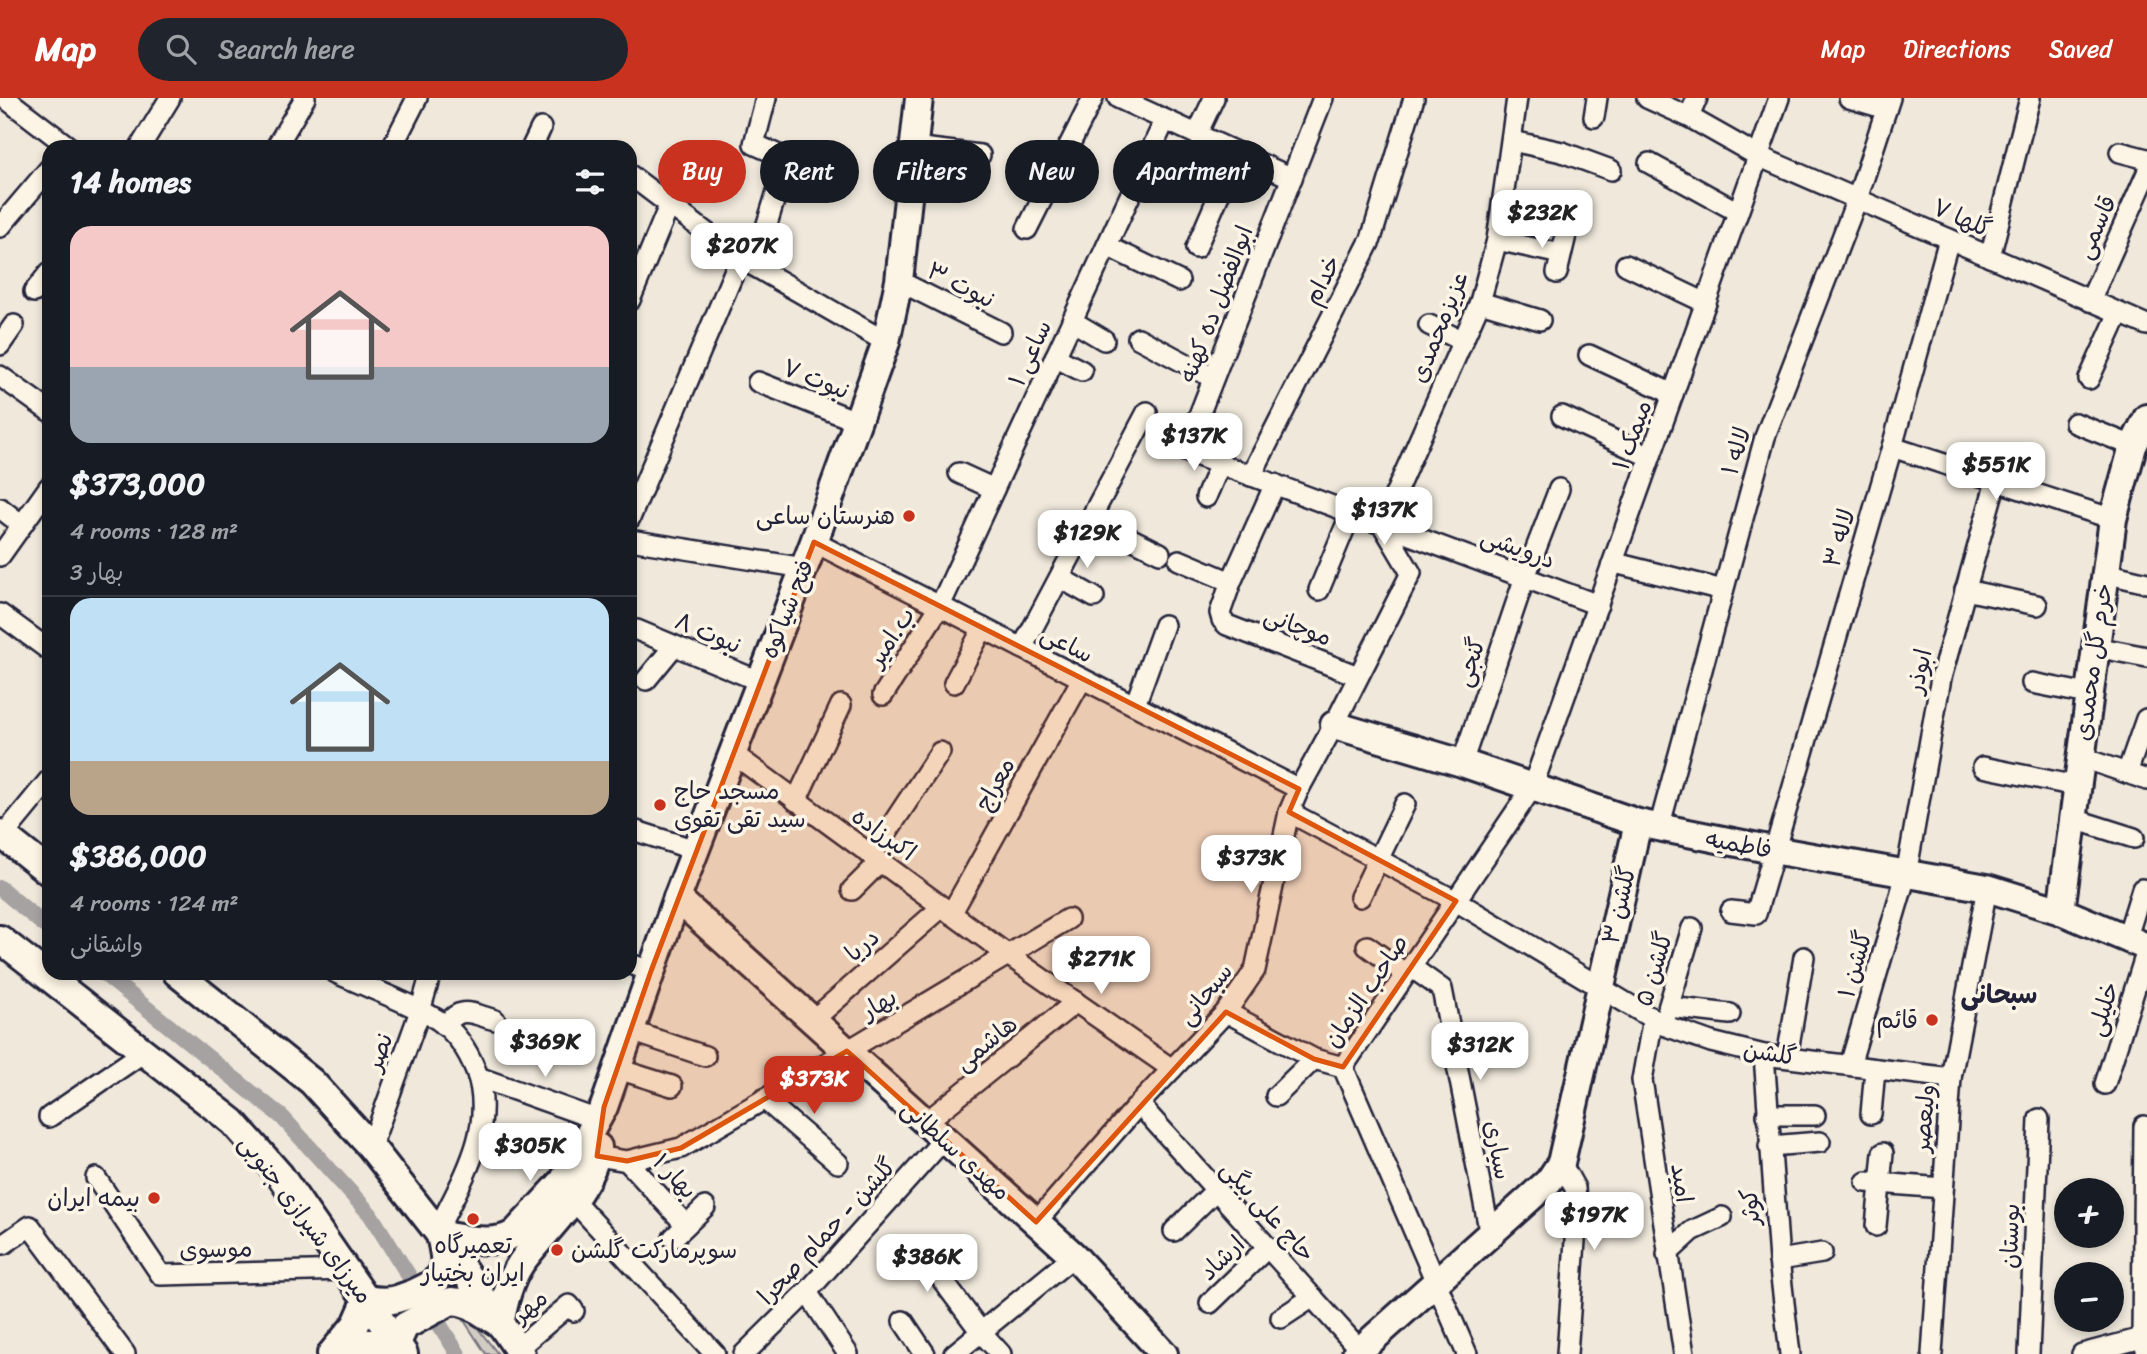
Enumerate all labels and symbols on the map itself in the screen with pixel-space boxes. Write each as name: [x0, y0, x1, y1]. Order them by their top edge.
street label: گلها ۷: [1925, 186, 1999, 250]
street label: قاسمی: [2063, 188, 2129, 266]
pin: $232K: [1493, 190, 1591, 250]
street label: ابوالفضل ده کهنه: [1167, 219, 1265, 389]
pin: $207K: [693, 223, 791, 283]
street label: خدام: [1291, 247, 1353, 313]
street label: نبوت ۳: [919, 250, 1003, 320]
street label: عزیزمحمدی: [1398, 265, 1480, 389]
street label: ساعی ۱: [996, 313, 1064, 393]
street label: نبوت ۷: [776, 347, 856, 411]
street label: میمک ۱: [1600, 394, 1664, 476]
pin: $137K: [1145, 414, 1243, 473]
street label: لاله ۱: [1709, 422, 1763, 480]
pin: $551K: [1947, 442, 2045, 502]
pin: $137K: [1335, 488, 1433, 547]
place label: هنرستان ساعی: [756, 495, 895, 537]
street label: لاله ۳: [1811, 504, 1867, 572]
marker: هنرستان ساعی: [901, 508, 917, 524]
pin: $129K: [1038, 510, 1136, 570]
street label: درویشی: [1475, 515, 1561, 581]
street label: فتح شیاکوه: [748, 553, 826, 665]
street label: خرم گل محمدی: [2061, 580, 2125, 744]
street label: موچانی: [1258, 594, 1338, 658]
street label: ب.امیر: [854, 598, 926, 678]
street label: نبوت ۸: [668, 600, 748, 666]
street label: ساعی: [1033, 613, 1101, 675]
street label: گنجی: [1442, 632, 1498, 692]
street label: ابوذر: [1893, 645, 1944, 699]
street label: معراج: [963, 749, 1027, 819]
place label: مسجد حاج سید تقی تقوی: [674, 770, 806, 840]
street label: اکبرزاده: [842, 796, 926, 872]
marker: مسجد حاج سید تقی تقوی: [652, 797, 668, 813]
street label: فاطمیه: [1702, 817, 1776, 871]
pin: $373K: [1202, 836, 1300, 895]
street label: گلشن ۳: [1590, 862, 1648, 948]
street label: دریا: [835, 917, 889, 973]
street label: صاحب الزمان: [1312, 925, 1420, 1057]
street label: گلشن ۱: [1825, 925, 1885, 1003]
street label: گلشن ۵: [1623, 926, 1685, 1012]
pin: $271K: [1052, 936, 1150, 996]
street label: سبحانی: [1166, 953, 1244, 1035]
district label: سبحانی: [1961, 971, 2037, 1017]
street label: خلیلی: [2075, 976, 2131, 1042]
street label: بهار: [851, 977, 905, 1032]
place label: قائم: [1876, 999, 1918, 1041]
street label: هاشمی: [945, 1004, 1027, 1082]
marker: قائم: [1924, 1012, 1940, 1028]
pin: $369K: [496, 1020, 594, 1079]
pin: $312K: [1431, 1023, 1529, 1082]
street label: نصر: [352, 1027, 405, 1079]
street label: گلشن: [1740, 1028, 1800, 1078]
pin: $373K: [765, 1056, 863, 1116]
street label: ولیعصر: [1900, 1082, 1948, 1156]
street label: مهدی سلطانی: [891, 1089, 1021, 1211]
street label: سیاری: [1472, 1117, 1524, 1183]
pin: $305K: [481, 1124, 579, 1183]
street label: میرزای شیرازی جنوبی: [228, 1125, 384, 1313]
street label: بهار ۱: [642, 1143, 708, 1209]
street label: گلشن - حمام صحرا: [747, 1147, 907, 1315]
street label: حاج علی بیگی: [1210, 1150, 1326, 1272]
street label: امید: [1658, 1161, 1706, 1205]
place label: بیمه ایران: [47, 1177, 140, 1219]
street label: کوثر: [1727, 1187, 1773, 1229]
marker: بیمه ایران: [146, 1190, 162, 1206]
pin: $197K: [1545, 1192, 1643, 1252]
street label: بوستان: [1988, 1203, 2032, 1269]
marker: تعمیرگاه ایران بختیار: [465, 1211, 481, 1227]
place label: تعمیرگاه ایران بختیار: [419, 1224, 525, 1294]
street label: ارشاد: [1189, 1225, 1255, 1291]
street label: موسوی: [179, 1227, 253, 1271]
place label: سوپرمارکت گلشن: [571, 1229, 737, 1271]
pin: $386K: [878, 1234, 976, 1294]
marker: سوپرمارکت گلشن: [549, 1242, 565, 1258]
street label: مهر: [501, 1278, 558, 1335]

